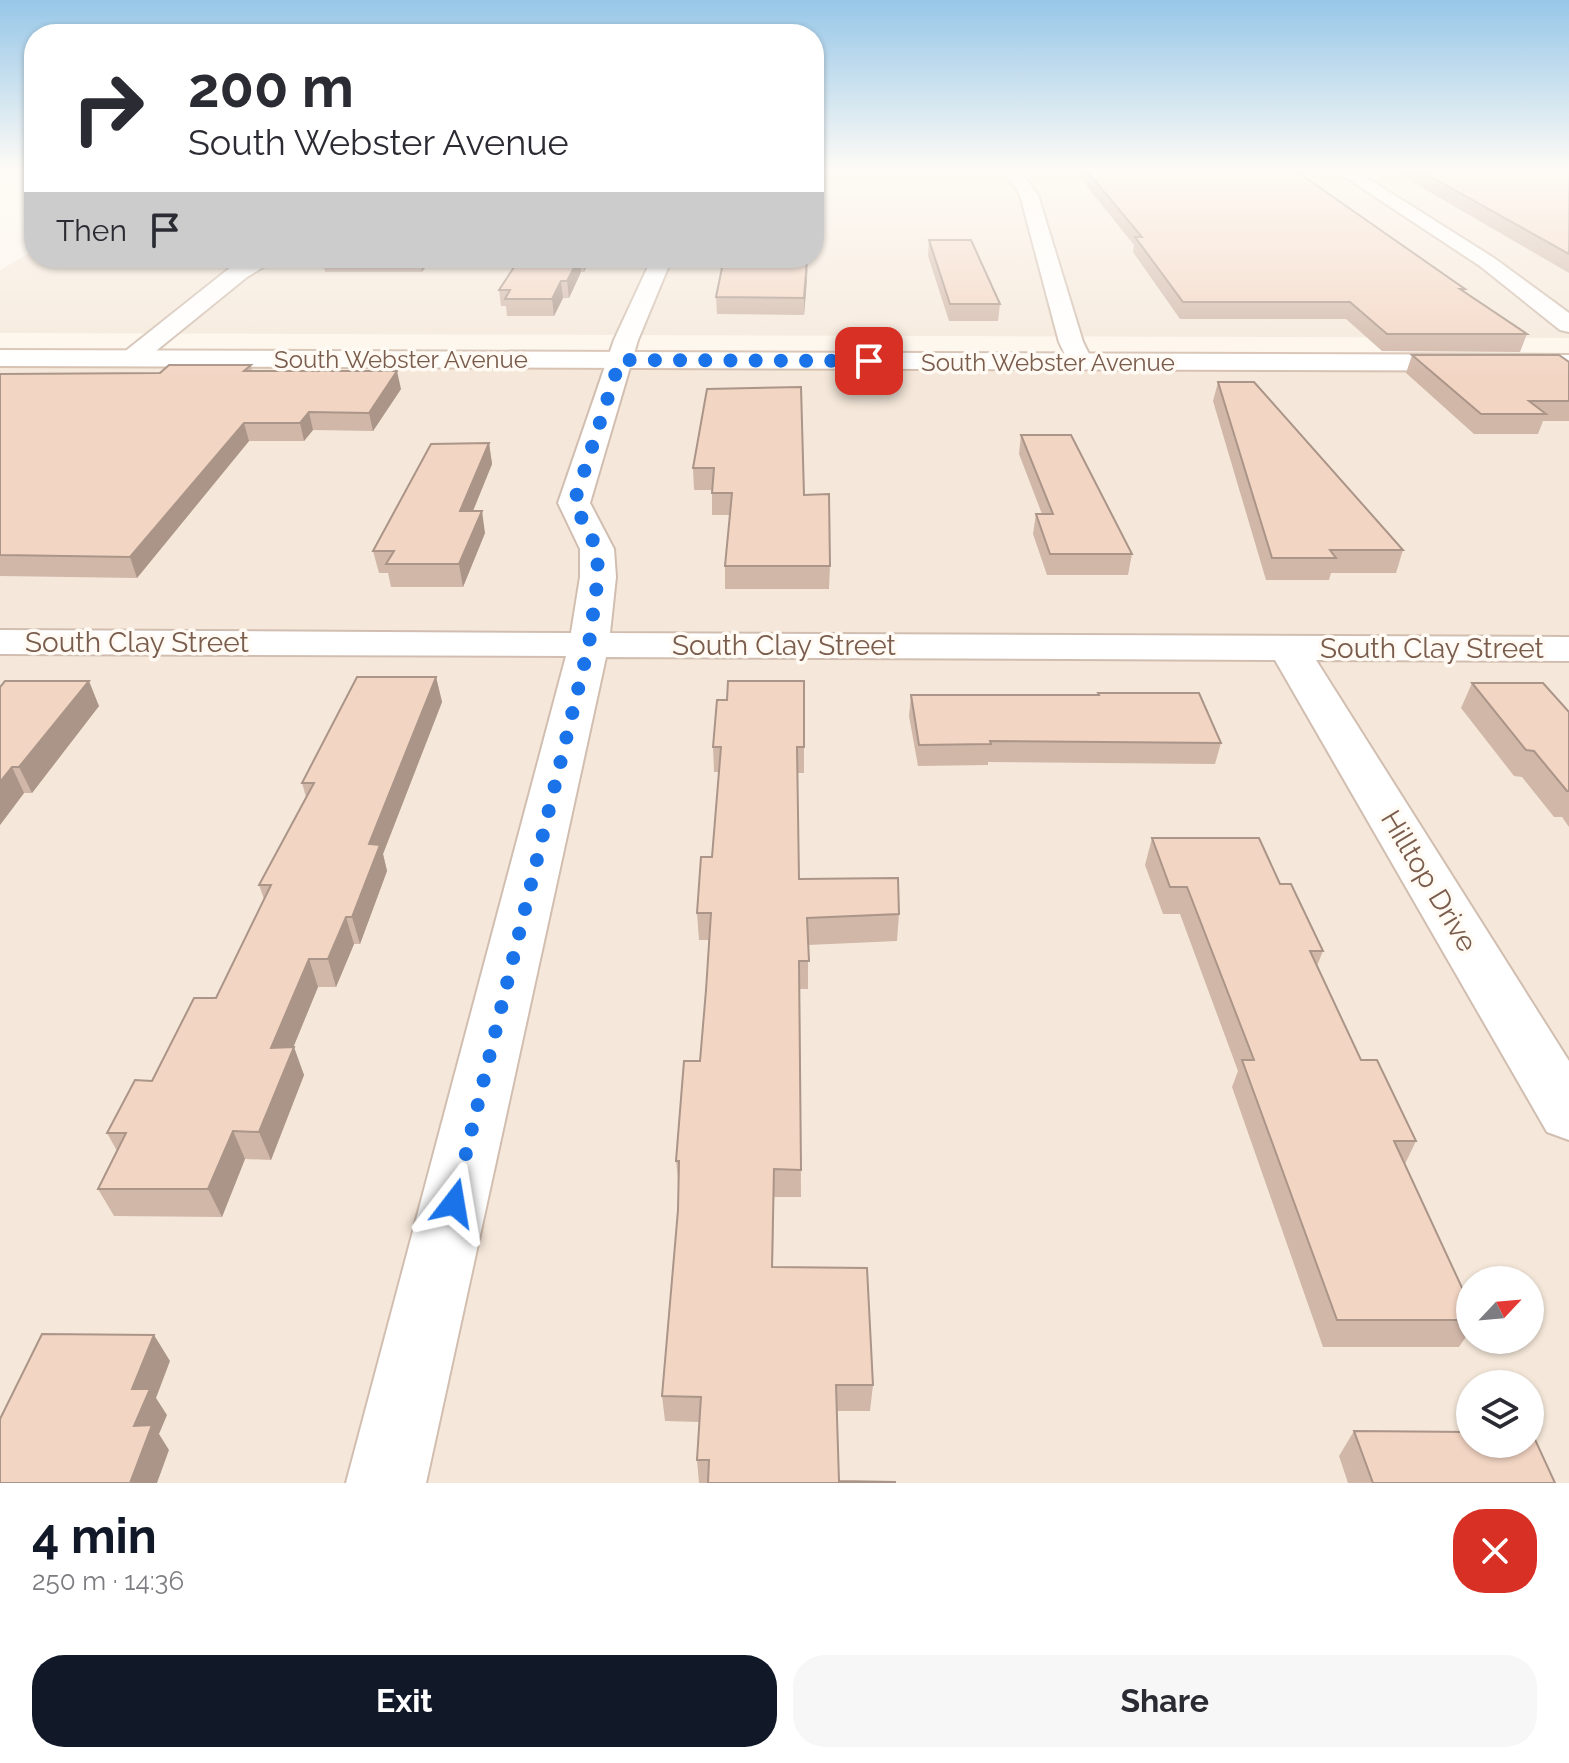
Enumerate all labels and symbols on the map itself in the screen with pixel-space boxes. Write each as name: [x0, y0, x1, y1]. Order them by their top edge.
pin: [835, 327, 903, 395]
street label: South Webster Avenue: [274, 345, 528, 374]
street label: South Webster Avenue: [921, 348, 1175, 377]
street label: South Clay Street: [25, 626, 250, 659]
street label: South Clay Street: [672, 629, 897, 662]
street label: South Clay Street: [1320, 632, 1545, 665]
street label: Hilltop Drive: [1374, 804, 1484, 958]
position arrow: [412, 1161, 496, 1245]
north arrow: [1456, 1266, 1544, 1354]

